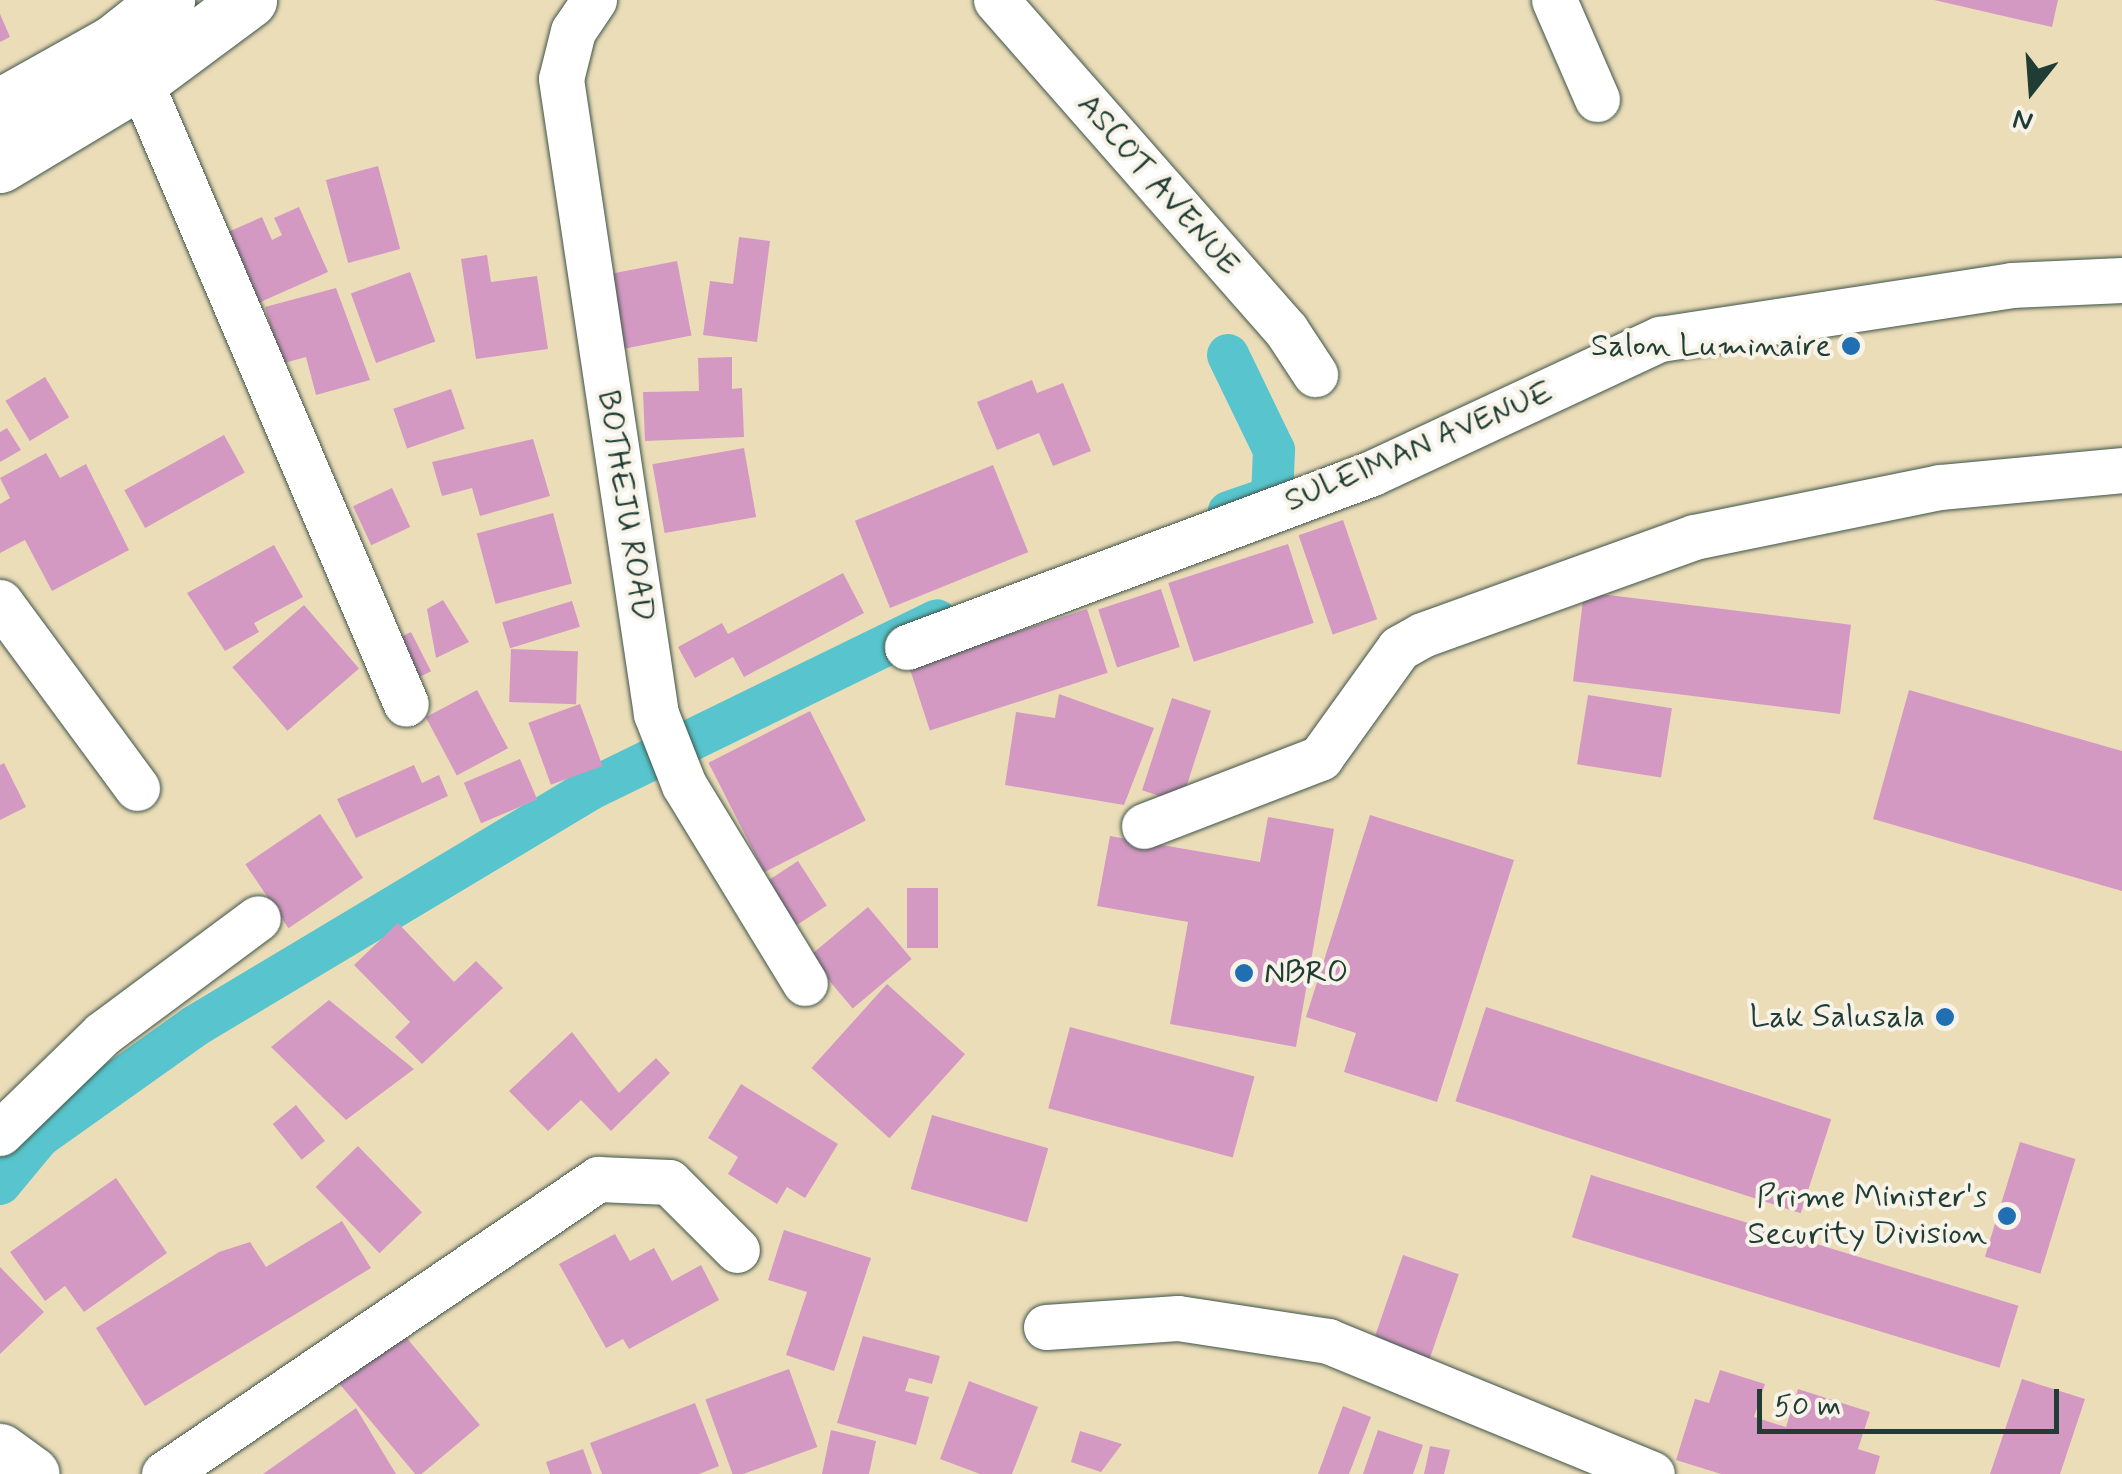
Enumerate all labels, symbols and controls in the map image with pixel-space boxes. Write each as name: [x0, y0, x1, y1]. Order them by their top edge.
north arrow: [1982, 40, 2082, 140]
street label: ASCOT AVENUE: [1067, 85, 1249, 285]
text: N: [2009, 99, 2037, 140]
place label: Salon Luminaire: [1592, 327, 1831, 365]
marker: Salon Luminaire: [1840, 335, 1862, 357]
street label: SULEIMAN AVENUE: [1278, 373, 1560, 521]
street label: BOTHEJU ROAD: [588, 388, 662, 624]
place label: NBRO: [1264, 954, 1348, 992]
marker: NBRO: [1233, 962, 1255, 984]
place label: Lak Salusala: [1752, 998, 1925, 1036]
marker: Lak Salusala: [1934, 1006, 1956, 1028]
place label: Prime Minister's Security Division: [1757, 1179, 1987, 1254]
marker: Prime Minister's Security Division: [1996, 1205, 2018, 1227]
scale bar: [1762, 1369, 2064, 1431]
text: 50 m: [1774, 1387, 1841, 1426]

